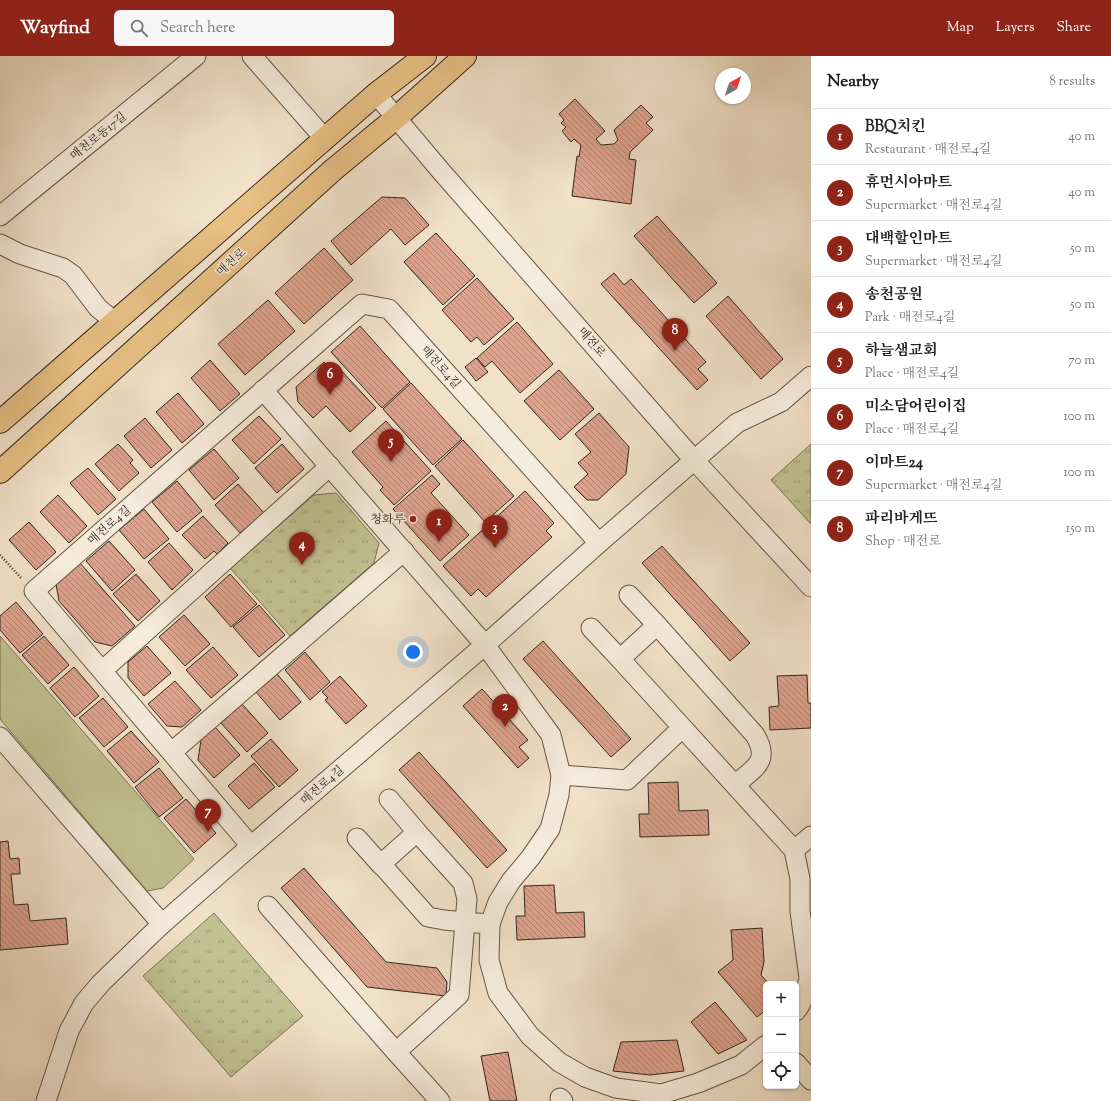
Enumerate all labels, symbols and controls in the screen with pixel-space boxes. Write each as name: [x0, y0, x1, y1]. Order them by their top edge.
search box: [114, 10, 394, 46]
text: Wayfind: [20, 15, 90, 42]
icon: search: [128, 17, 150, 39]
text: Search here: [160, 18, 235, 39]
text: Map: [947, 18, 974, 38]
text: Layers: [996, 18, 1034, 38]
text: Share: [1056, 18, 1091, 38]
north arrow: [715, 68, 751, 104]
text: Nearby: [827, 70, 879, 94]
text: 8 results: [1049, 73, 1095, 91]
street label: 매천로동17길: [67, 108, 131, 165]
text: BBQ치킨: [865, 117, 925, 138]
text: 1: [838, 128, 842, 146]
text: 40 m: [1068, 128, 1095, 146]
text: Restaurant · 매전로4길: [865, 141, 991, 159]
text: 휴먼시아마트: [865, 173, 952, 194]
text: 2: [837, 184, 843, 202]
text: 40 m: [1068, 184, 1095, 202]
text: Supermarket · 매전로4길: [865, 197, 1003, 215]
text: 대백할인마트: [865, 229, 952, 250]
text: 3: [837, 240, 843, 258]
text: 50 m: [1070, 240, 1095, 258]
street label: 매천로: [213, 244, 251, 281]
text: Supermarket · 매전로4길: [865, 253, 1003, 271]
text: 송천공원: [865, 285, 923, 306]
text: 4: [837, 296, 843, 314]
text: 50 m: [1070, 296, 1095, 314]
text: Park · 매전로4길: [865, 309, 955, 327]
pin: 8: [662, 318, 688, 351]
street label: 매전로: [573, 324, 610, 362]
text: 하늘샘교회: [865, 341, 937, 362]
street label: 매전로4길: [416, 342, 464, 393]
text: 5: [838, 352, 842, 370]
text: 70 m: [1068, 352, 1095, 370]
pin: 6: [317, 362, 343, 395]
text: Place · 매전로4길: [865, 365, 959, 383]
text: 미소담어린이집: [865, 397, 966, 418]
text: 6: [837, 408, 843, 426]
text: 100 m: [1063, 408, 1095, 426]
text: Place · 매전로4길: [865, 421, 959, 439]
pin: 5: [378, 429, 404, 462]
text: 이마트24: [865, 453, 923, 474]
text: 7: [837, 464, 843, 482]
text: 100 m: [1063, 464, 1095, 482]
text: Supermarket · 매전로4길: [865, 477, 1003, 495]
street label: 매전로4길: [84, 502, 135, 550]
pin: 1: [426, 509, 452, 542]
text: 파리바게뜨: [865, 509, 937, 530]
place label: 청화루: [370, 511, 405, 529]
marker: 청화루: [408, 514, 418, 524]
pin: 3: [482, 515, 508, 548]
text: 8: [837, 520, 843, 538]
text: 150 m: [1066, 520, 1095, 538]
pin: 4: [289, 532, 315, 565]
text: Shop · 매전로: [865, 533, 941, 551]
your location: [403, 642, 423, 662]
pin: 2: [492, 694, 518, 727]
street label: 매전로4길: [297, 762, 348, 810]
pin: 7: [195, 799, 221, 832]
map controls: [763, 981, 799, 1089]
button: +: [763, 981, 799, 1017]
button: −: [763, 1017, 799, 1053]
button: locate: [763, 1053, 799, 1089]

